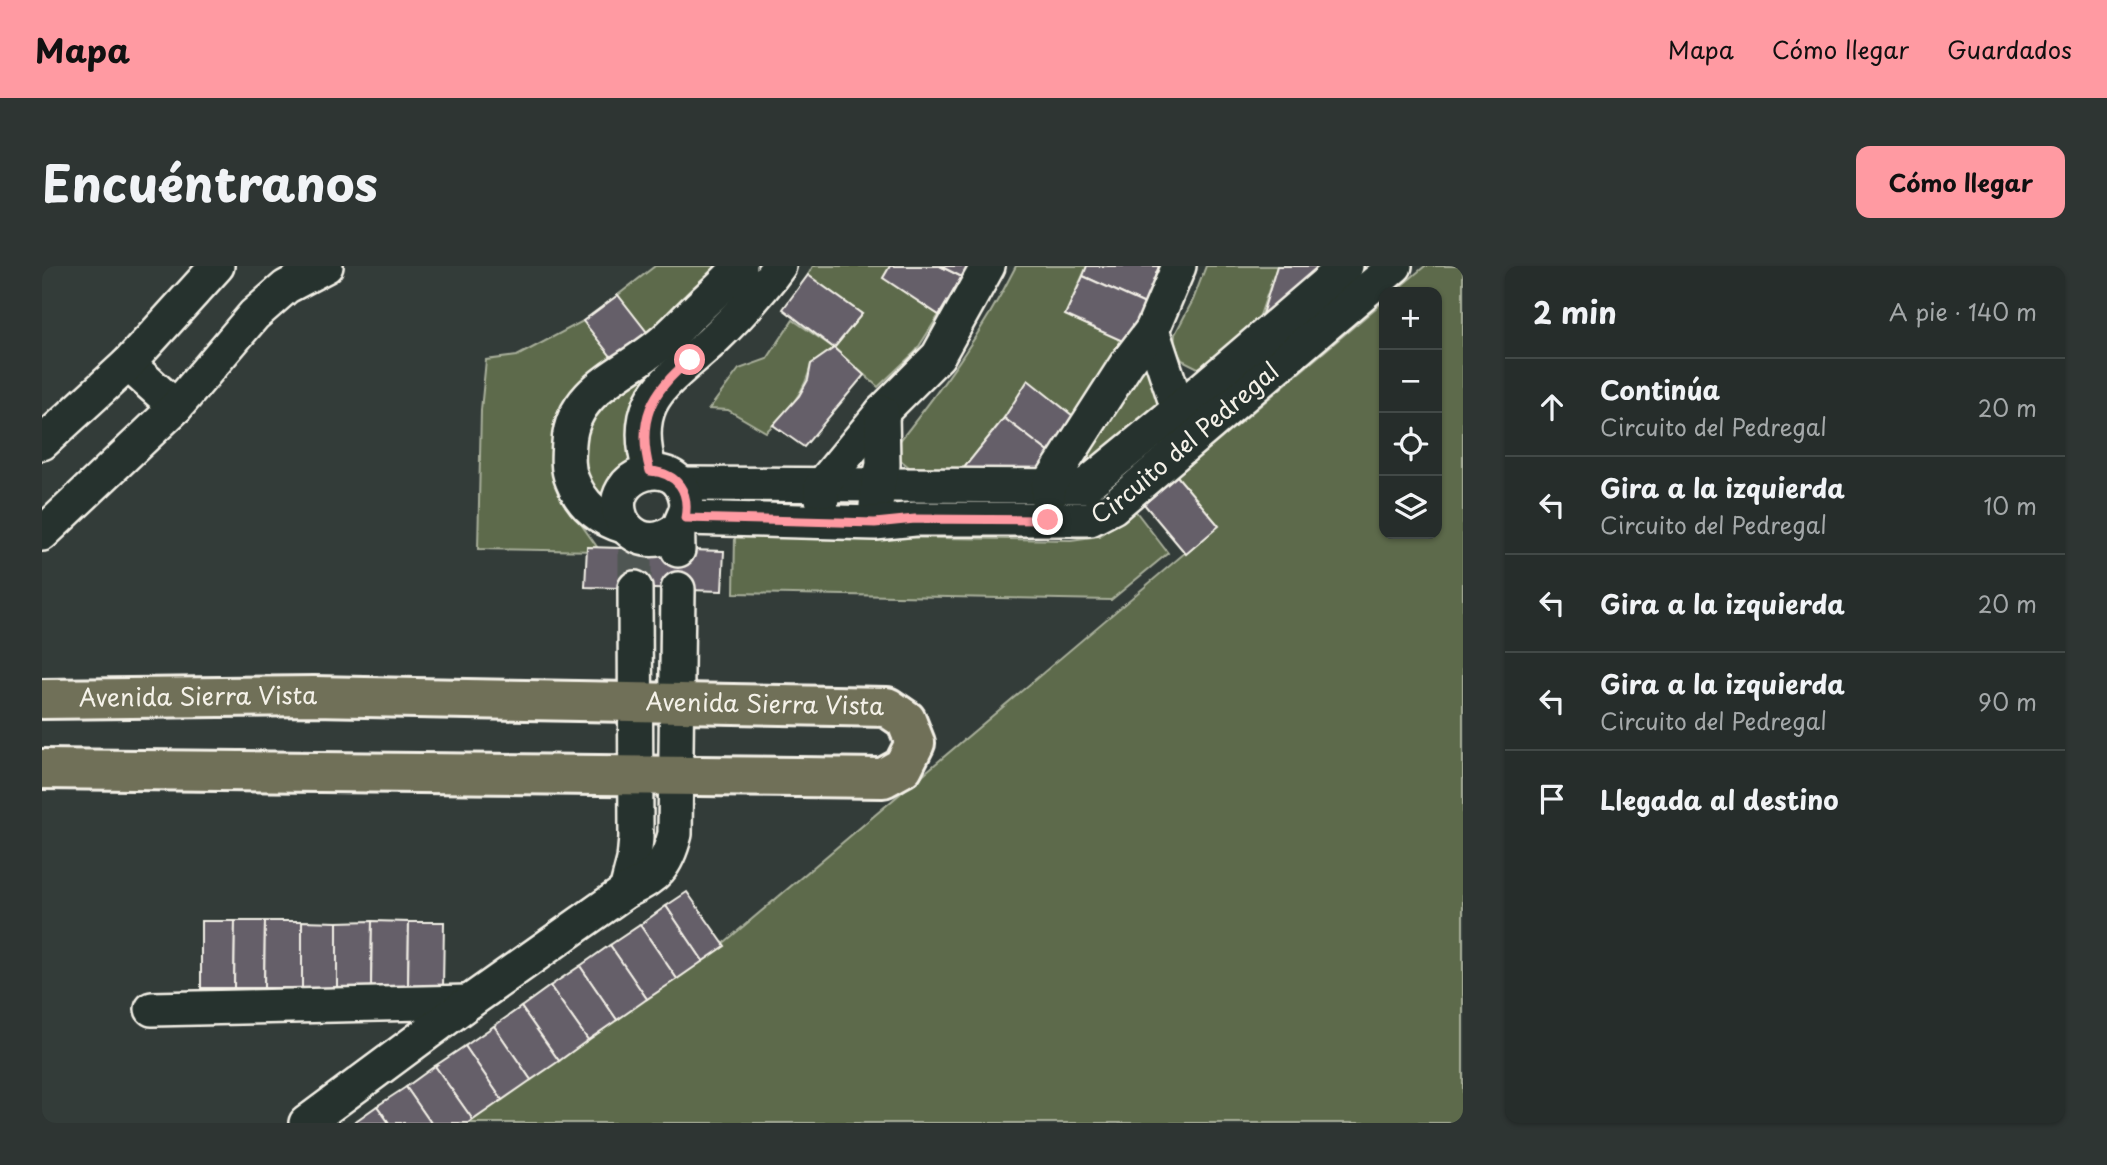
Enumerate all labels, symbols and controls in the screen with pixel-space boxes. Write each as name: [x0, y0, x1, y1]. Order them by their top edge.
text: Mapa: [35, 24, 130, 74]
text: Mapa: [1668, 31, 1734, 67]
text: Cómo llegar: [1772, 31, 1909, 67]
text: Guardados: [1947, 31, 2072, 67]
text: Encuéntranos: [42, 145, 378, 219]
button: Cómo llegar: [1856, 146, 2065, 218]
map controls: [1379, 287, 1442, 539]
button: +: [1379, 287, 1442, 350]
text: 2 min: [1533, 289, 1617, 334]
text: A pie · 140 m: [1889, 294, 2037, 329]
route start: [674, 344, 705, 375]
button: −: [1379, 350, 1442, 413]
street label: Circuito del Pedregal: [1084, 353, 1286, 532]
text: Continúa: [1600, 370, 1720, 409]
icon: ahead: [1533, 388, 1571, 426]
text: 20 m: [1978, 390, 2037, 425]
text: Circuito del Pedregal: [1600, 409, 1827, 444]
button: locate: [1379, 413, 1442, 476]
text: Gira a la izquierda: [1600, 468, 1845, 507]
button: layers: [1379, 476, 1442, 539]
icon: left: [1533, 486, 1571, 524]
text: 10 m: [1983, 488, 2037, 523]
route end: [1032, 504, 1063, 535]
text: Circuito del Pedregal: [1600, 507, 1827, 542]
icon: left: [1533, 584, 1571, 622]
text: Gira a la izquierda: [1600, 584, 1845, 623]
text: 20 m: [1978, 586, 2037, 621]
text: Gira a la izquierda: [1600, 664, 1845, 703]
street label: Avenida Sierra Vista: [79, 676, 317, 715]
street label: Avenida Sierra Vista: [645, 682, 884, 723]
icon: left: [1533, 682, 1571, 720]
text: 90 m: [1978, 684, 2037, 719]
text: Circuito del Pedregal: [1600, 703, 1827, 738]
icon: arrive: [1533, 780, 1571, 818]
text: Llegada al destino: [1600, 780, 1839, 819]

